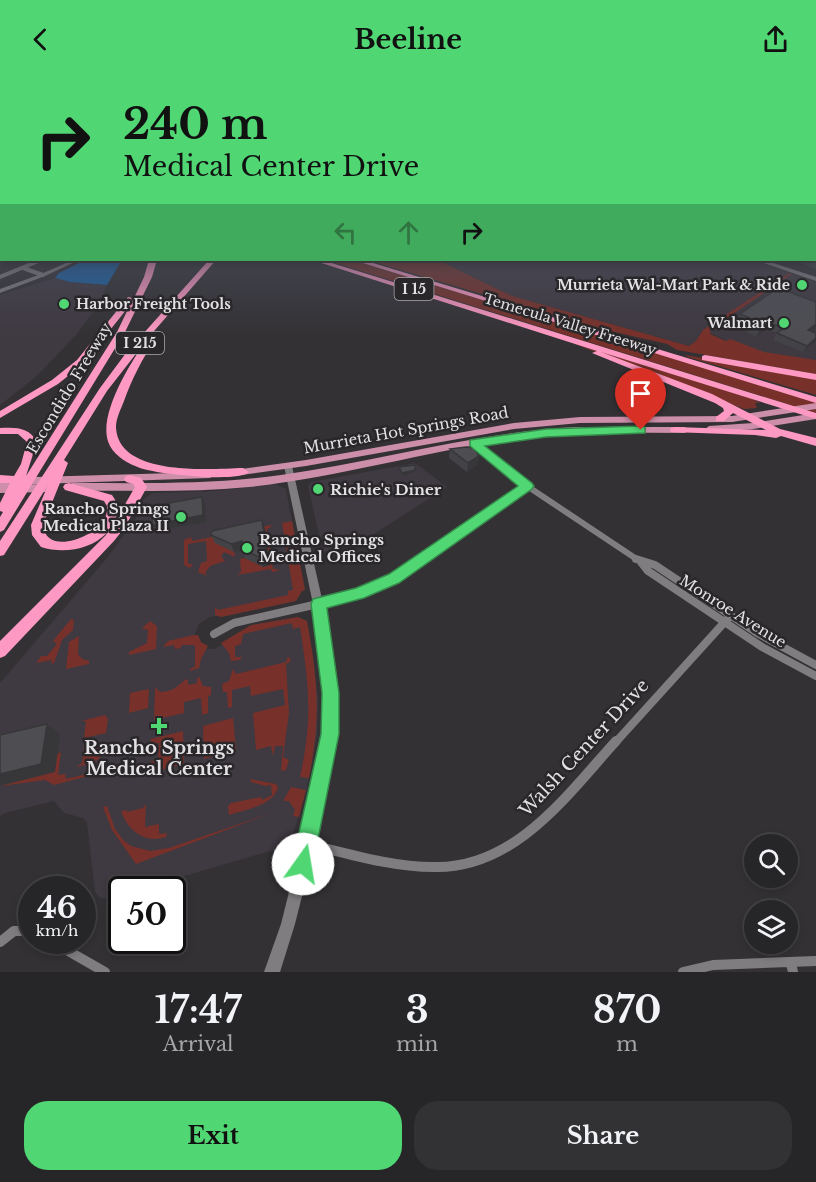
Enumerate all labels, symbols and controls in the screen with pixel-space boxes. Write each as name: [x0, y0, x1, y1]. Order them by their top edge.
icon: back: [24, 23, 57, 56]
text: Beeline: [354, 23, 462, 56]
icon: share: [759, 23, 792, 56]
text: 240 m: [123, 98, 268, 150]
icon: right: [24, 102, 102, 180]
text: Medical Center Drive: [123, 150, 419, 183]
icon: left: [329, 216, 362, 249]
icon: ahead: [392, 216, 425, 249]
icon: right: [455, 216, 488, 249]
place label: Murrieta Wal-Mart Park & Ride: [557, 276, 790, 294]
road number: I 15: [394, 278, 434, 300]
marker: Murrieta Wal-Mart Park & Ride: [795, 278, 809, 292]
street label: Temecula Valley Freeway: [481, 289, 659, 359]
place label: Harbor Freight Tools: [76, 295, 231, 313]
marker: Harbor Freight Tools: [57, 297, 71, 311]
place label: Walmart: [706, 314, 773, 332]
marker: Walmart: [777, 316, 791, 330]
street label: Escondido Freeway: [22, 319, 116, 457]
road number: I 215: [116, 332, 164, 354]
pin: [615, 368, 666, 430]
icon: arrive: [624, 377, 657, 410]
street label: Murrieta Hot Springs Road: [302, 403, 510, 457]
place label: Richie's Diner: [330, 480, 442, 499]
marker: Richie's Diner: [311, 482, 325, 496]
place label: Rancho Springs Medical Plaza II: [42, 499, 169, 535]
marker: Rancho Springs Medical Plaza II: [174, 510, 188, 524]
place label: Rancho Springs Medical Offices: [259, 530, 384, 566]
marker: Rancho Springs Medical Offices: [240, 541, 254, 555]
street label: Monroe Avenue: [676, 571, 790, 651]
street label: Walsh Center Drive: [514, 675, 653, 822]
marker: Rancho Springs Medical Center: [150, 717, 168, 735]
place label: Rancho Springs Medical Center: [84, 737, 234, 780]
position arrow: [271, 832, 335, 896]
map controls: [744, 834, 798, 954]
button: search: [744, 834, 798, 888]
speed limit sign: 50: [108, 876, 186, 954]
text: 46: [37, 889, 77, 926]
button: layers: [744, 900, 798, 954]
text: km/h: [36, 921, 78, 940]
text: 17:47: [155, 988, 242, 1033]
text: 3: [406, 988, 429, 1033]
text: 870: [593, 988, 661, 1033]
text: Arrival: [163, 1032, 233, 1056]
text: min: [396, 1032, 438, 1056]
text: m: [616, 1032, 638, 1056]
button: Exit: [24, 1101, 402, 1170]
button: Share: [414, 1101, 792, 1170]

